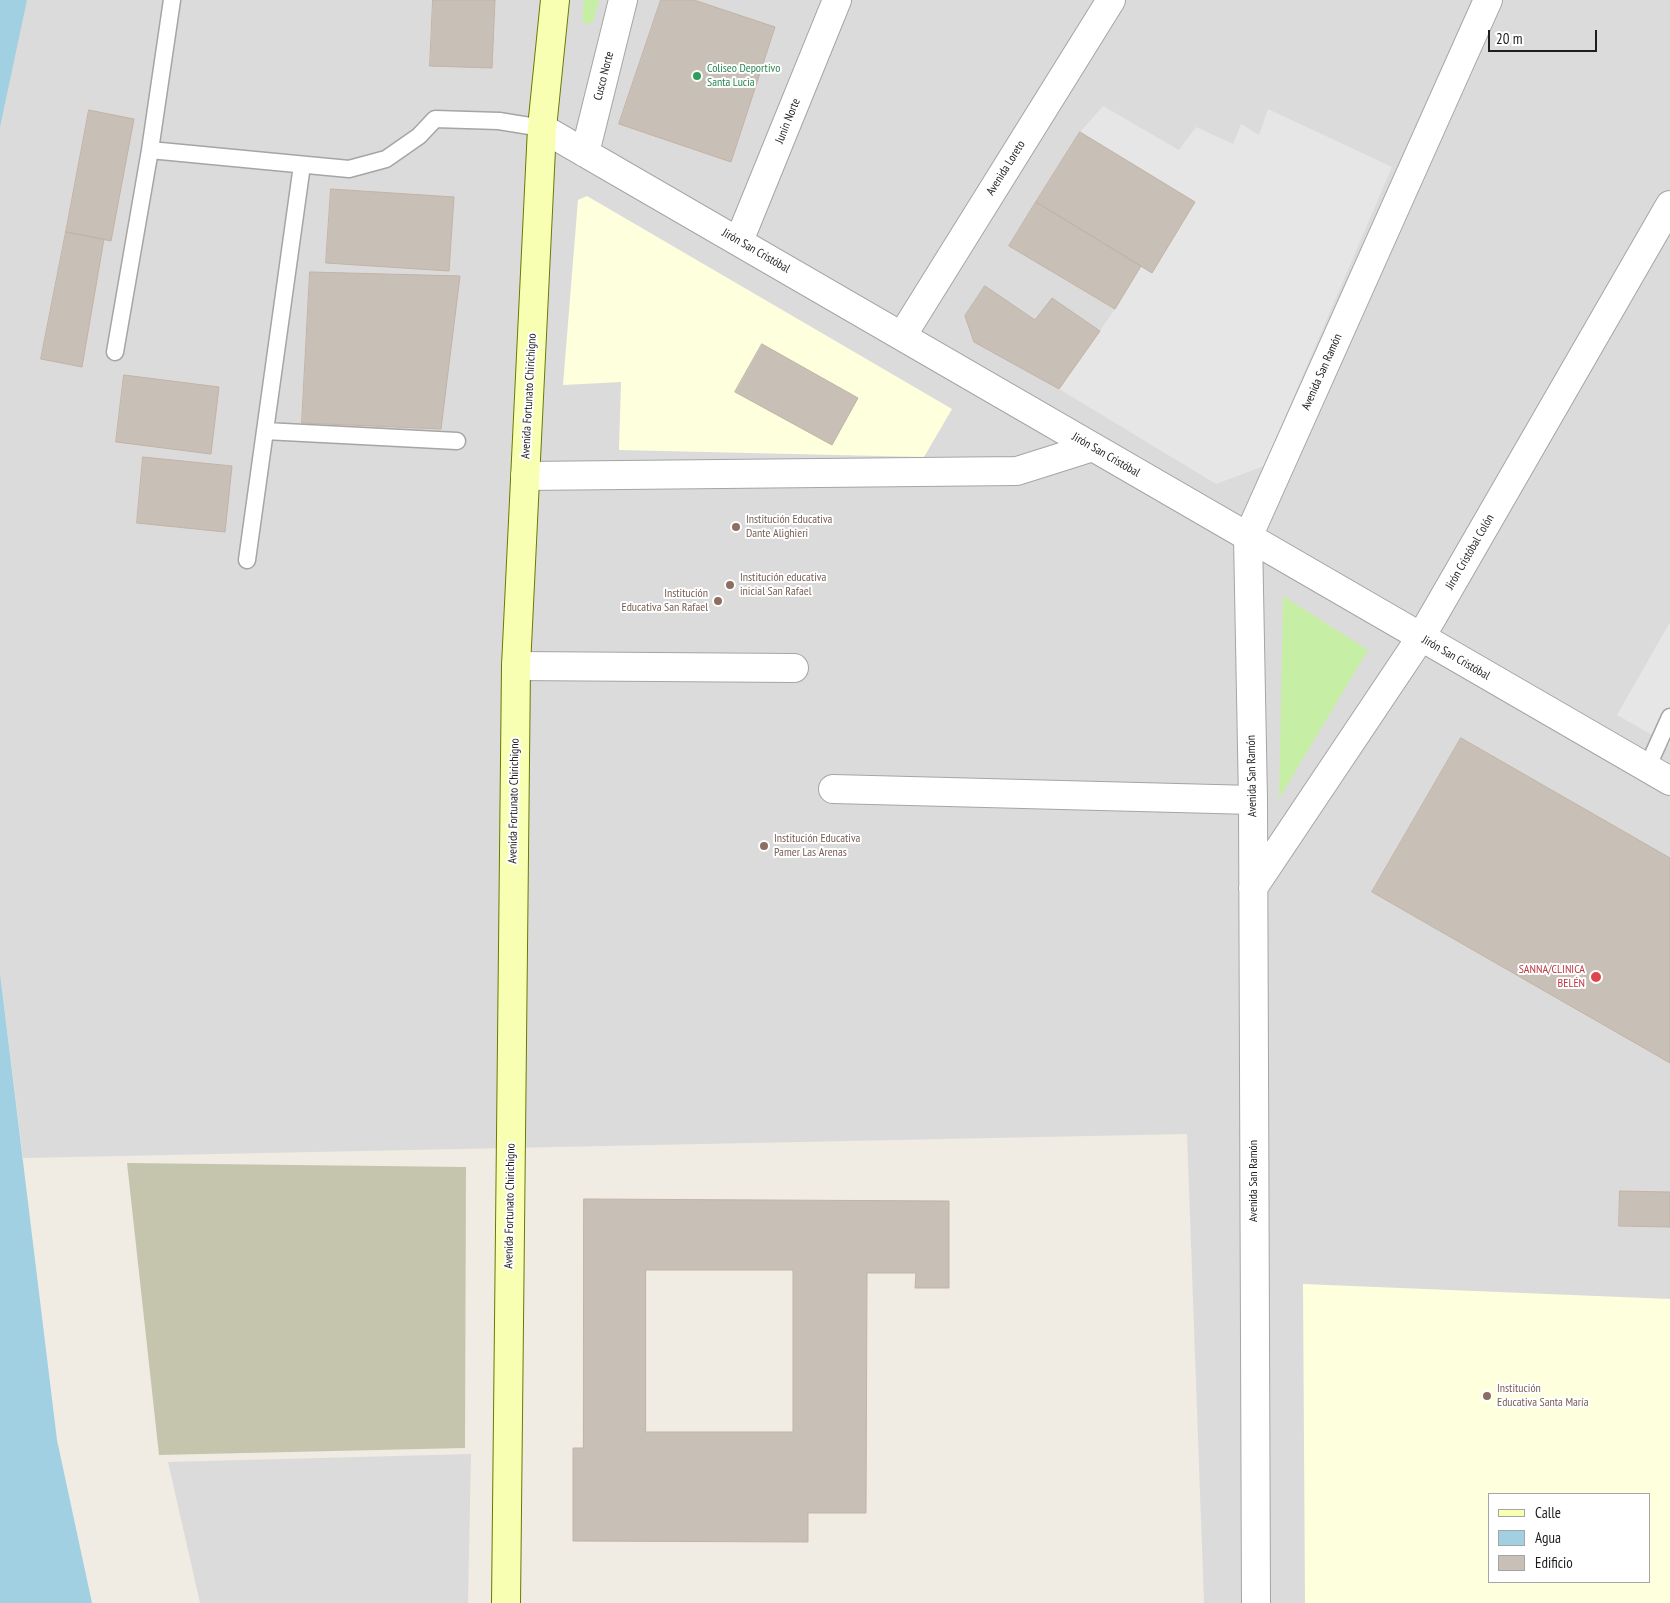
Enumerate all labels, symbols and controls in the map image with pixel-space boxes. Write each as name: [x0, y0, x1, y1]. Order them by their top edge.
scale bar: [1490, 20, 1599, 52]
text: 20 m: [1496, 29, 1522, 48]
street label: Cusco Norte: [591, 50, 617, 102]
place label: Coliseo Deportivo Santa Lucìa: [707, 62, 780, 90]
marker: Coliseo Deportivo Santa Lucìa: [691, 70, 703, 82]
street label: Junín Norte: [772, 96, 804, 146]
street label: Avenida Loreto: [984, 138, 1028, 198]
street label: Jirón San Cristóbal: [719, 226, 793, 276]
street label: Avenida San Ramón: [1299, 332, 1345, 412]
street label: Avenida Fortunato Chirichigno: [519, 333, 539, 459]
street label: Jirón San Cristóbal: [1069, 430, 1143, 480]
street label: Jirón Cristóbal Colón: [1443, 512, 1497, 592]
place label: Institución Educativa Dante Alighieri: [746, 513, 832, 541]
marker: Institución Educativa Dante Alighieri: [730, 521, 742, 533]
place label: Institución educativa inicial San Rafael: [740, 571, 826, 599]
marker: Institución educativa inicial San Rafael: [724, 579, 736, 591]
place label: Institución Educativa San Rafael: [622, 587, 708, 615]
marker: Institución Educativa San Rafael: [712, 595, 724, 607]
street label: Jirón San Cristóbal: [1419, 633, 1493, 683]
street label: Avenida San Ramón: [1244, 735, 1260, 817]
street label: Avenida Fortunato Chirichigno: [506, 738, 522, 864]
place label: Institución Educativa Pamer Las Arenas: [774, 832, 860, 860]
marker: Institución Educativa Pamer Las Arenas: [758, 840, 770, 852]
place label: SANNA/CLINICA BELÉN: [1519, 963, 1585, 991]
marker: SANNA/CLINICA BELÉN: [1589, 970, 1603, 984]
street label: Avenida San Ramón: [1247, 1140, 1261, 1222]
street label: Avenida Fortunato Chirichigno: [502, 1143, 518, 1269]
place label: Institución Educativa Santa María: [1497, 1382, 1589, 1410]
marker: Institución Educativa Santa María: [1481, 1390, 1493, 1402]
legend: [1488, 1493, 1650, 1583]
text: Calle: [1535, 1503, 1561, 1522]
text: Agua: [1535, 1528, 1561, 1547]
text: Edificio: [1535, 1553, 1573, 1572]

